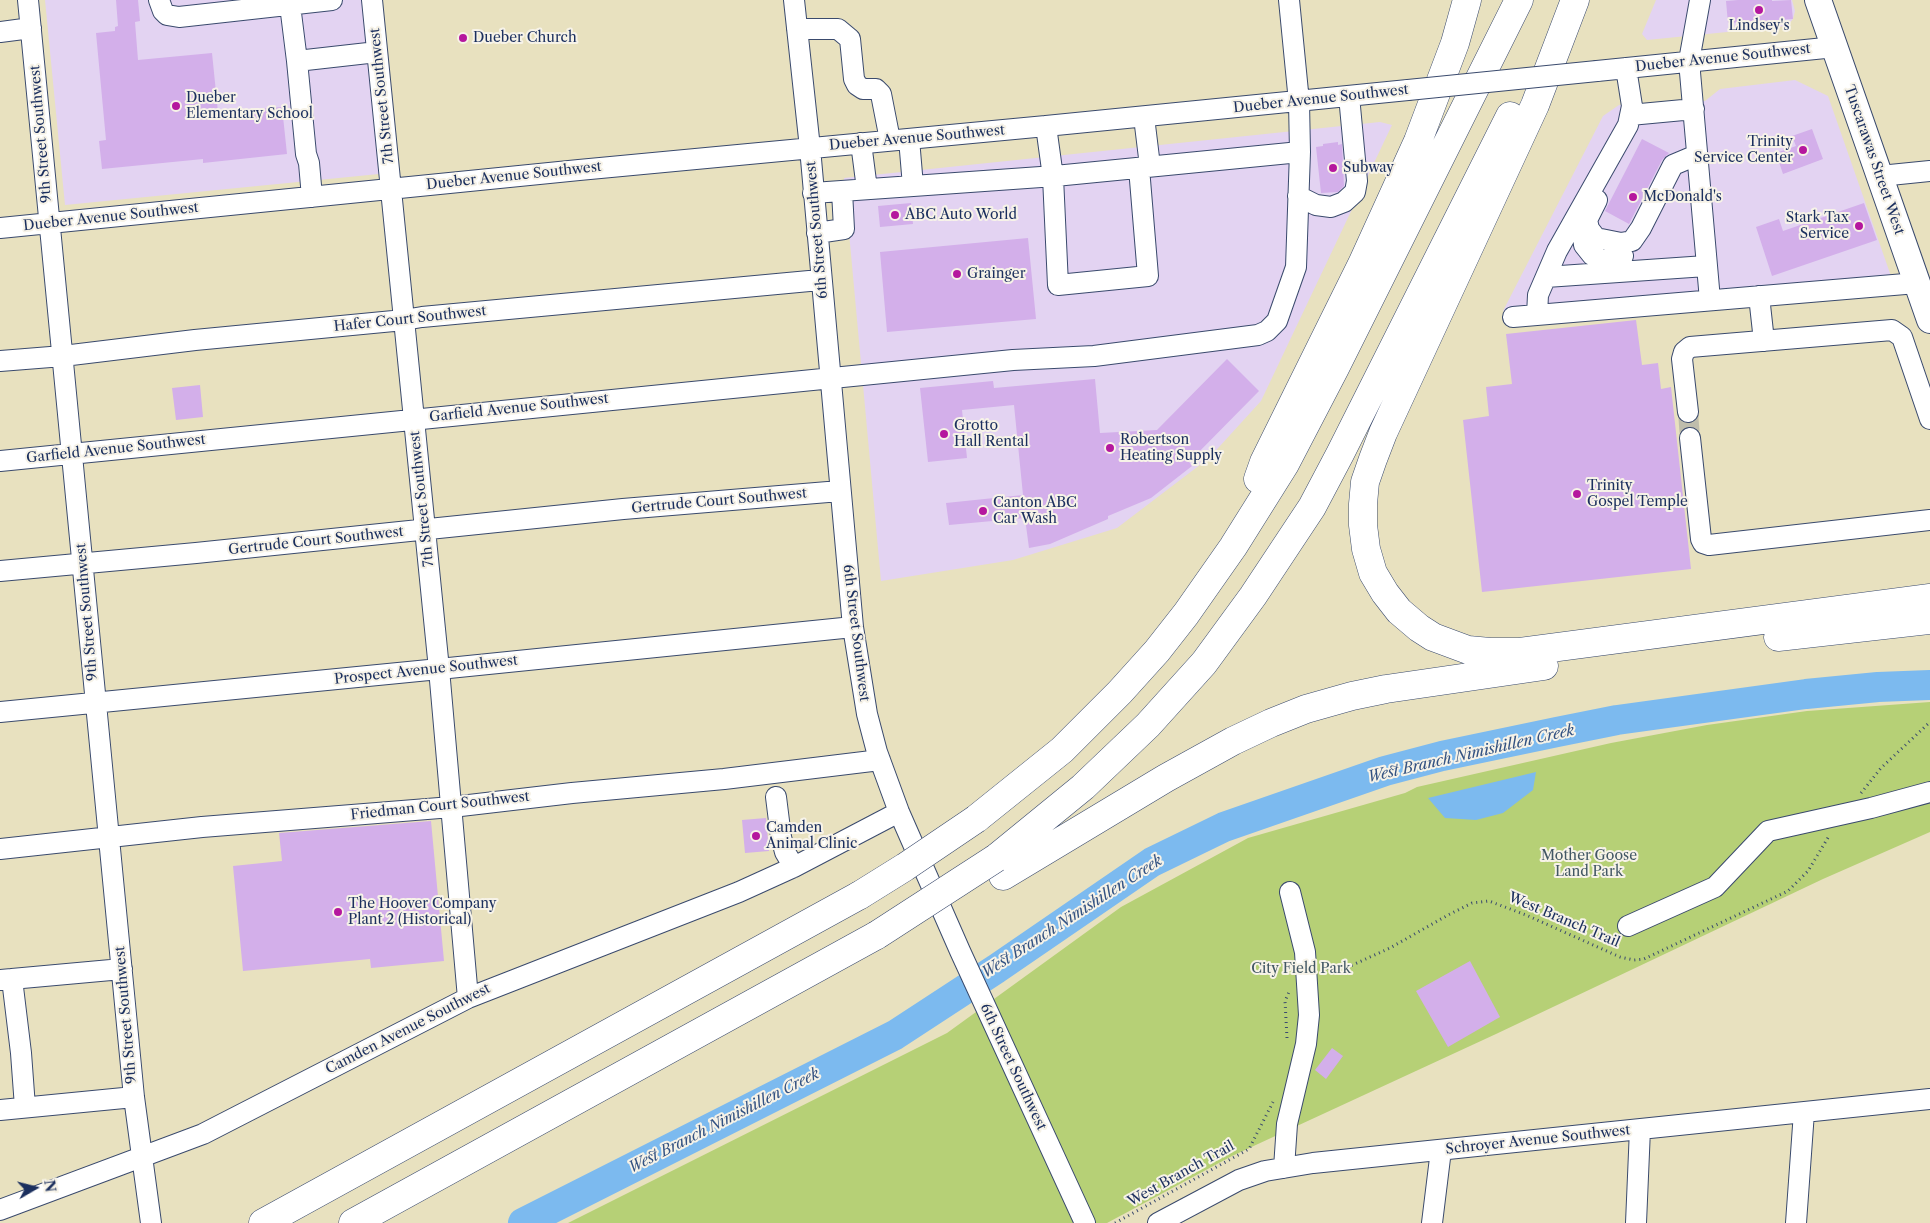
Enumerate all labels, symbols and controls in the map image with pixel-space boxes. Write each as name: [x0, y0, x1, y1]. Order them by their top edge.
marker: Lindsey's: [1753, 4, 1765, 16]
place label: Lindsey's: [1728, 18, 1790, 34]
street label: 7th Street Southwest: [367, 27, 397, 165]
place label: Dueber Church: [473, 30, 577, 46]
marker: Dueber Church: [457, 32, 469, 44]
street label: Dueber Avenue Southwest: [1635, 40, 1811, 76]
street label: 9th Street Southwest: [27, 65, 55, 203]
street label: Dueber Avenue Southwest: [1233, 81, 1409, 117]
street label: Tuscarawas Street West: [1840, 83, 1908, 237]
place label: Dueber Elementary School: [186, 90, 313, 122]
marker: Dueber Elementary School: [170, 100, 182, 112]
street label: Dueber Avenue Southwest: [829, 122, 1005, 154]
place label: Trinity Service Center: [1694, 134, 1793, 166]
marker: Trinity Service Center: [1797, 144, 1809, 156]
street label: Dueber Avenue Southwest: [426, 158, 602, 194]
place label: Subway: [1343, 160, 1394, 176]
street label: 6th Street Southwest: [803, 161, 831, 299]
marker: Subway: [1327, 162, 1339, 174]
place label: McDonald's: [1643, 189, 1722, 205]
marker: McDonald's: [1627, 191, 1639, 203]
street label: Dueber Avenue Southwest: [23, 199, 199, 235]
place label: ABC Auto World: [905, 207, 1017, 223]
marker: ABC Auto World: [889, 209, 901, 221]
place label: Stark Tax Service: [1786, 210, 1849, 242]
marker: Stark Tax Service: [1853, 220, 1865, 232]
place label: Grainger: [967, 266, 1026, 282]
marker: Grainger: [951, 268, 963, 280]
street label: Hafer Court Southwest: [333, 303, 487, 335]
street label: Garfield Avenue Southwest: [429, 390, 609, 426]
place label: Grotto Hall Rental: [954, 418, 1029, 451]
marker: Grotto Hall Rental: [938, 428, 950, 440]
street label: 7th Street Southwest: [407, 430, 437, 568]
street label: Garfield Avenue Southwest: [26, 431, 206, 467]
place label: Robertson Heating Supply: [1120, 432, 1222, 464]
marker: Robertson Heating Supply: [1104, 442, 1116, 454]
place label: Trinity Gospel Temple: [1587, 478, 1688, 511]
street label: Gertrude Court Southwest: [631, 485, 807, 517]
marker: Trinity Gospel Temple: [1571, 488, 1583, 500]
place label: Canton ABC Car Wash: [993, 495, 1077, 528]
marker: Canton ABC Car Wash: [977, 505, 989, 517]
street label: Gertrude Court Southwest: [228, 523, 404, 559]
street label: 9th Street Southwest: [73, 543, 101, 681]
street label: 6th Street Southwest: [839, 563, 873, 703]
street label: Prospect Avenue Southwest: [333, 652, 519, 688]
water label: West Branch Nimishillen Creek: [1366, 721, 1576, 787]
street label: Friedman Court Southwest: [350, 788, 530, 824]
place label: Camden Animal Clinic: [766, 820, 857, 852]
marker: Camden Animal Clinic: [750, 830, 762, 842]
park label: Mother Goose Land Park: [1541, 848, 1637, 880]
water label: West Branch Nimishillen Creek: [978, 852, 1166, 982]
street label: West Branch Trail: [1506, 889, 1622, 951]
place label: The Hoover Company Plant 2 (Historical): [348, 896, 497, 929]
marker: The Hoover Company Plant 2 (Historical): [332, 906, 344, 918]
street label: 9th Street Southwest: [112, 946, 140, 1084]
park label: City Field Park: [1251, 961, 1351, 977]
street label: Camden Avenue Southwest: [323, 980, 493, 1078]
street label: 6th Street Southwest: [976, 1001, 1050, 1133]
water label: West Branch Nimishillen Creek: [626, 1065, 822, 1177]
street label: Schroyer Avenue Southwest: [1445, 1122, 1631, 1158]
street label: West Branch Trail: [1125, 1138, 1237, 1210]
north arrow: [10, 1163, 60, 1213]
text: N: [40, 1179, 60, 1193]

